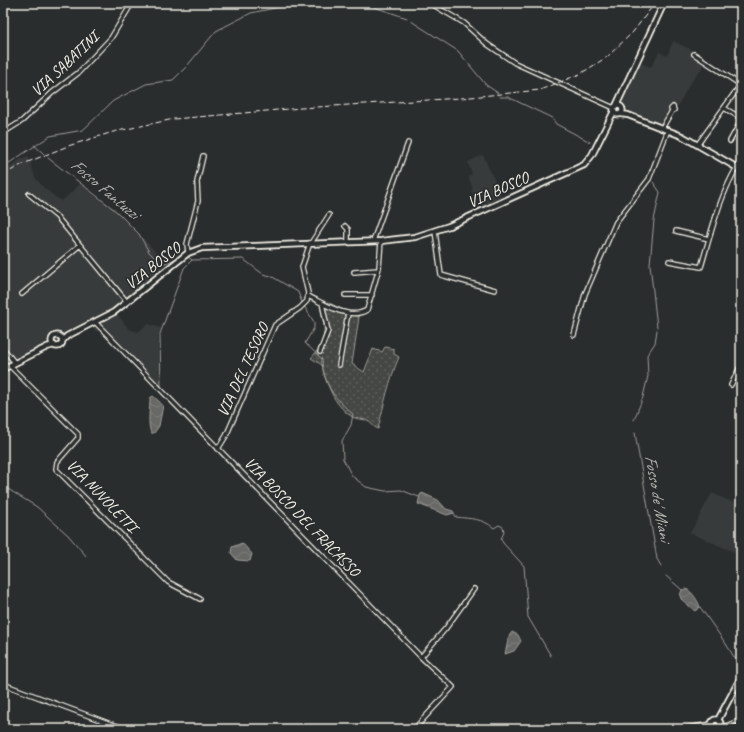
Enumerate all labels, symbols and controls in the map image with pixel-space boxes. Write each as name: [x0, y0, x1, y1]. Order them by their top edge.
street label: VIA SABATINI: [27, 25, 106, 101]
water label: Fosso Fantuzzi: [66, 154, 146, 226]
street label: VIA BOSCO: [464, 167, 534, 212]
street label: VIA BOSCO: [121, 237, 186, 294]
street label: VIA DEL TESORO: [213, 318, 274, 420]
street label: VIA BOSCO DEL FRACASSO: [240, 453, 366, 582]
water label: Fosso de' Miani: [640, 454, 677, 547]
street label: VIA NUVOLETTI: [62, 455, 144, 539]

